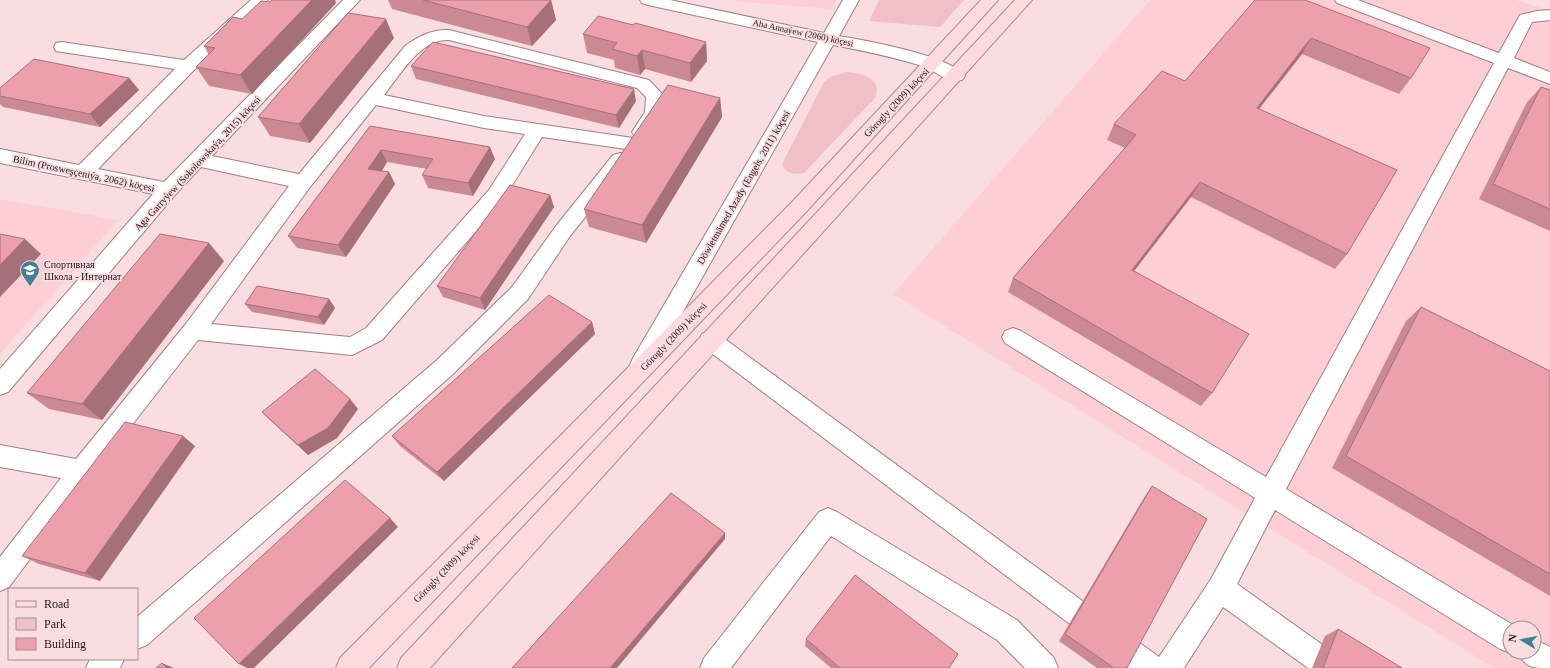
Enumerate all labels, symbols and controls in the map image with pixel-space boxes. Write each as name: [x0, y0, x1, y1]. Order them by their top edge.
street label: Aba Annaýew (2060) köçesi: [752, 17, 855, 49]
street label: Görogly (2009) köçesi: [861, 65, 932, 140]
street label: Aga Garryýew (Sokolowskaýa, 2015) köçesi: [132, 94, 264, 233]
street label: Döwletmämed Azady (Engels, 2011) köçesi: [695, 108, 793, 267]
street label: Bilim (Prosweşçeniýa, 2062) köçesi: [12, 153, 156, 195]
school or university icon: Спортивная Школа - Интернат: [19, 259, 41, 287]
place label: Спортивная Школа - Интернат: [44, 259, 122, 282]
street label: Görogly (2009) köçesi: [638, 300, 710, 373]
street label: Görogly (2009) köçesi: [411, 532, 483, 605]
legend: [8, 588, 138, 660]
text: Road: [44, 597, 69, 611]
text: Park: [44, 617, 66, 631]
north arrow: [1502, 620, 1542, 660]
text: N: [1506, 633, 1519, 643]
text: Building: [44, 637, 86, 651]

